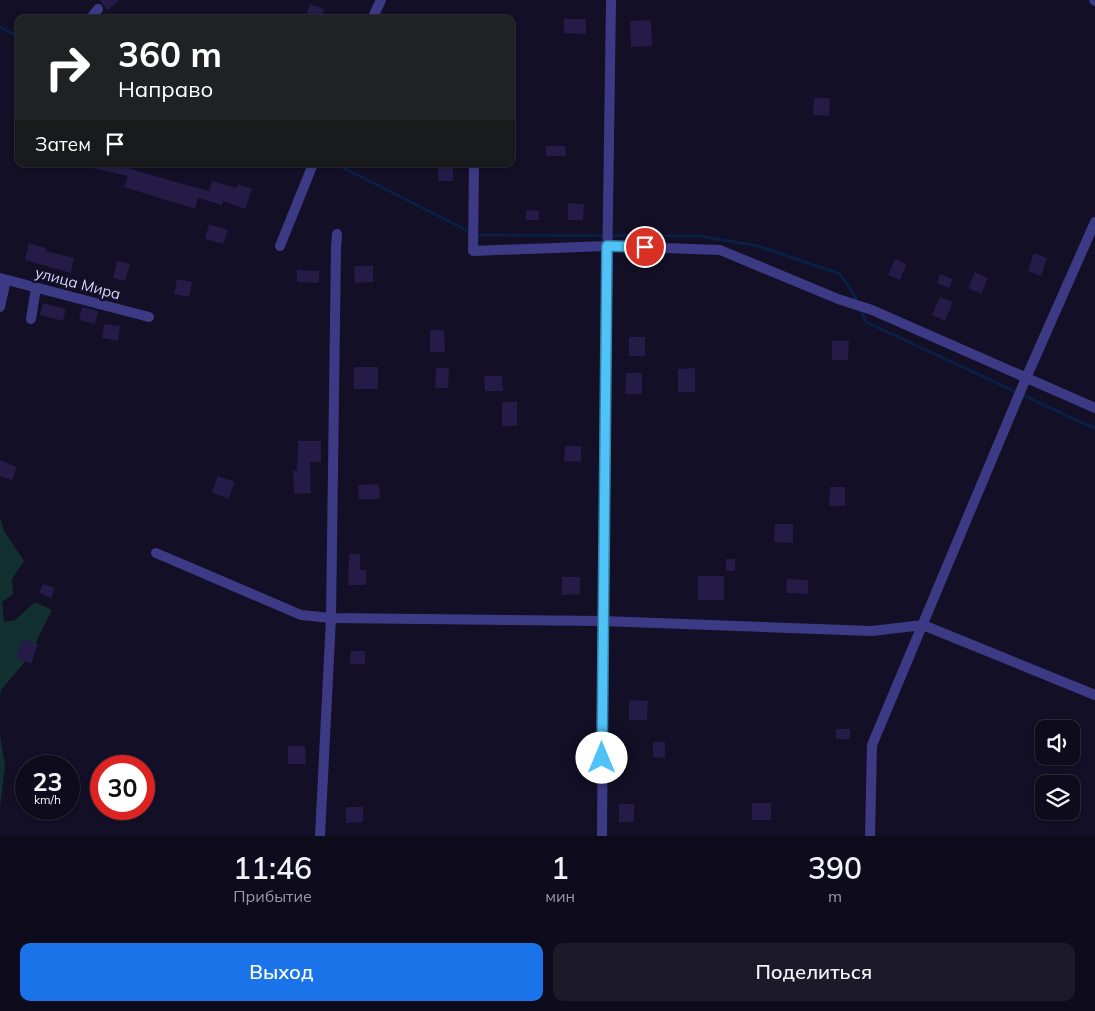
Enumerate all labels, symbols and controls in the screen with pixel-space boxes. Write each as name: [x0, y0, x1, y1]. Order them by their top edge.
text: 360 m: [118, 32, 222, 76]
icon: right: [35, 35, 100, 100]
text: Направо: [118, 75, 213, 103]
icon: arrive: [101, 130, 129, 158]
text: Затем: [35, 132, 91, 156]
pin: [624, 226, 666, 268]
icon: arrive: [631, 233, 659, 261]
street label: улица Мира: [33, 262, 123, 304]
map controls: [1035, 720, 1080, 820]
button: sound: [1035, 720, 1080, 765]
position arrow: [575, 731, 627, 783]
speed limit sign: 30: [90, 755, 155, 820]
text: 23: [32, 766, 63, 797]
button: layers: [1035, 775, 1080, 820]
text: km/h: [34, 792, 61, 807]
text: 11:46: [233, 849, 312, 887]
text: 1: [551, 849, 569, 887]
text: 390: [808, 849, 862, 887]
text: Прибытие: [233, 886, 312, 906]
text: мин: [545, 886, 575, 906]
text: m: [828, 886, 842, 906]
button: Выход: [20, 943, 543, 1001]
button: Поделиться: [553, 943, 1075, 1001]

